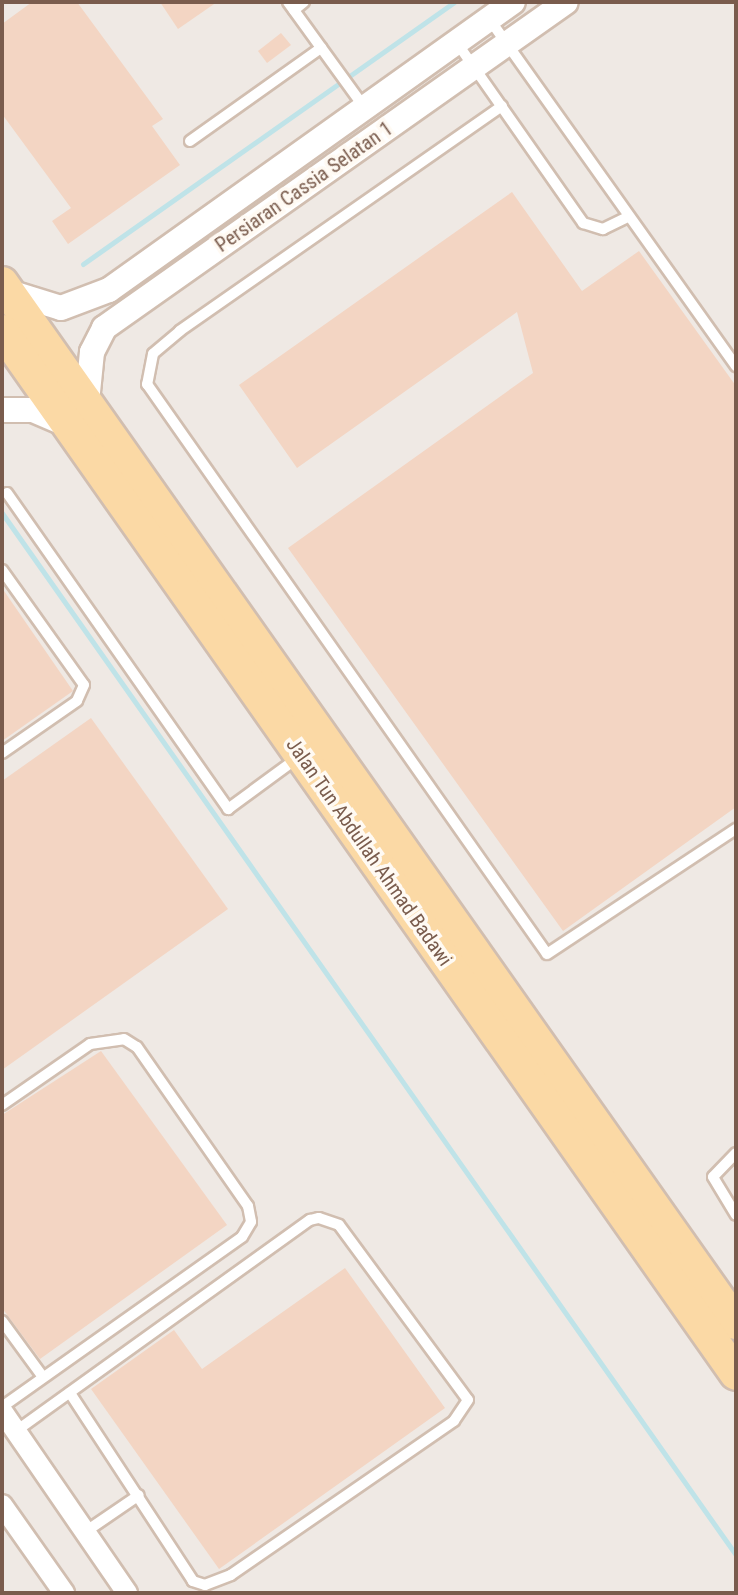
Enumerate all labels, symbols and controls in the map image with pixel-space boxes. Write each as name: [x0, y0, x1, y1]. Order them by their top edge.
street label: Persiaran Cassia Selatan 1: [211, 117, 397, 257]
street label: Jalan Tun Abdullah Ahmad Badawi: [281, 733, 457, 971]

